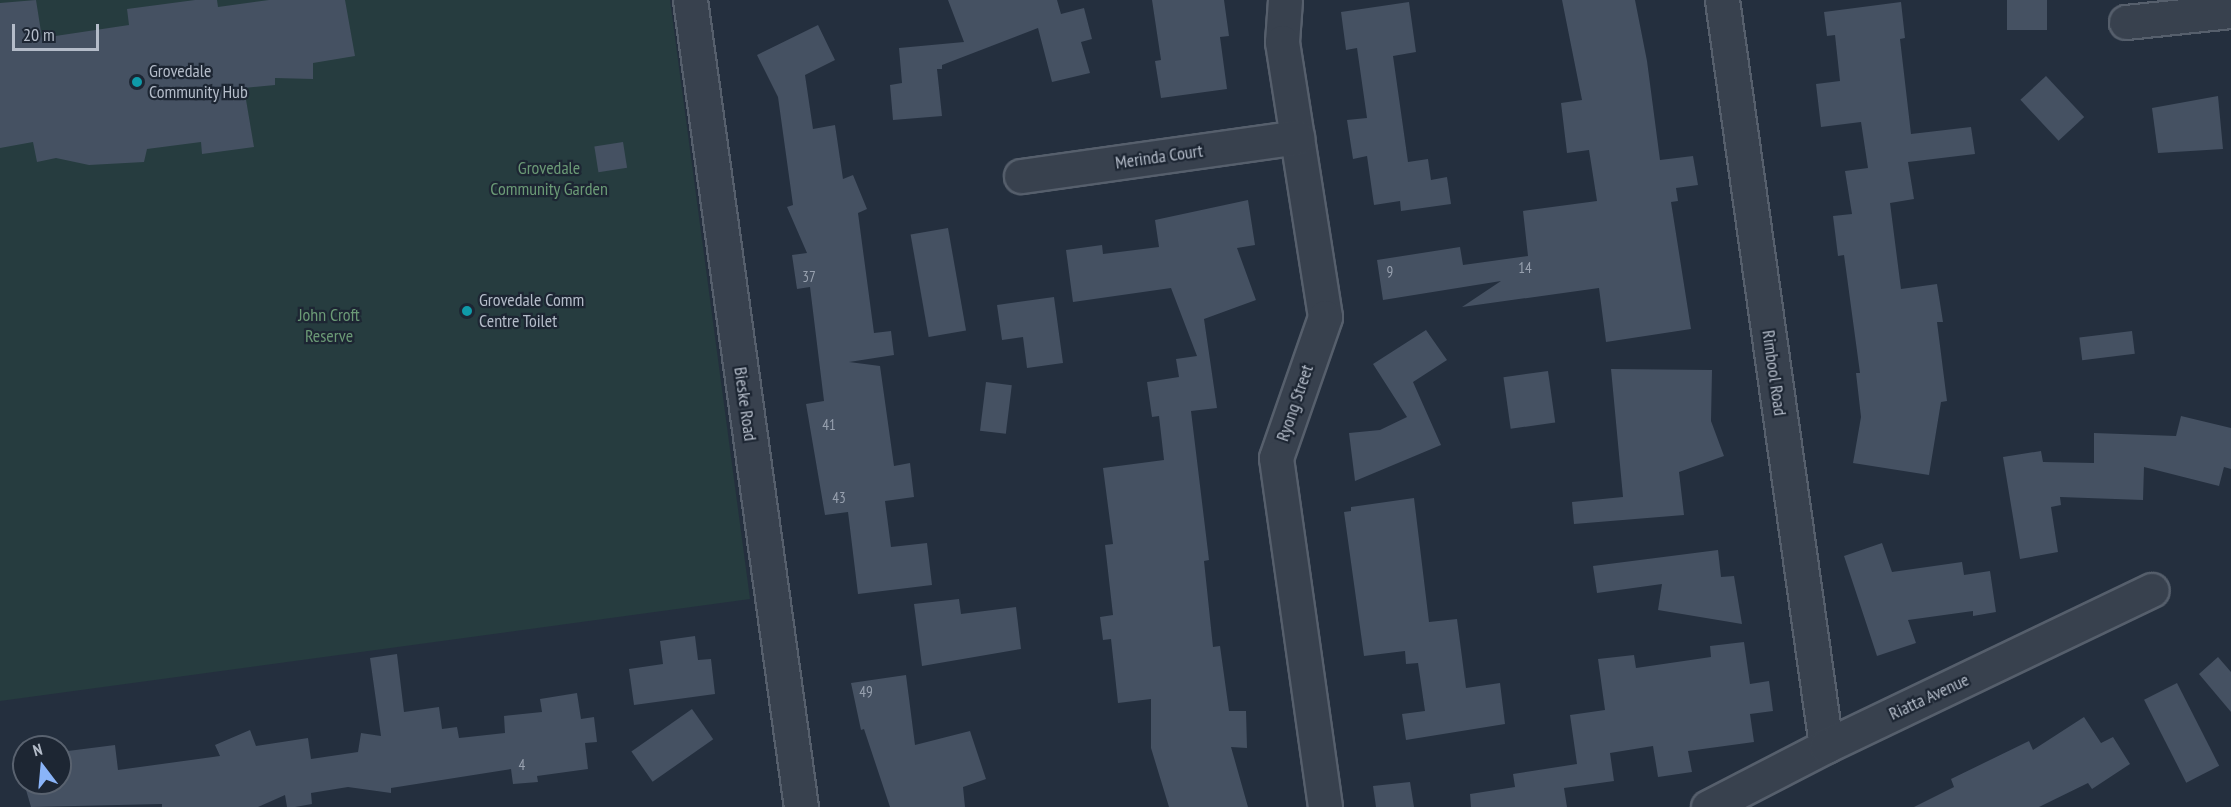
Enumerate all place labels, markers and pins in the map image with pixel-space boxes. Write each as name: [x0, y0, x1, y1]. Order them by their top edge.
place label: Grovedale Community Hub: [149, 61, 248, 104]
marker: Grovedale Community Hub: [130, 75, 144, 89]
place label: Grovedale Comm Centre Toilet: [479, 290, 584, 332]
marker: Grovedale Comm Centre Toilet: [460, 304, 474, 318]

